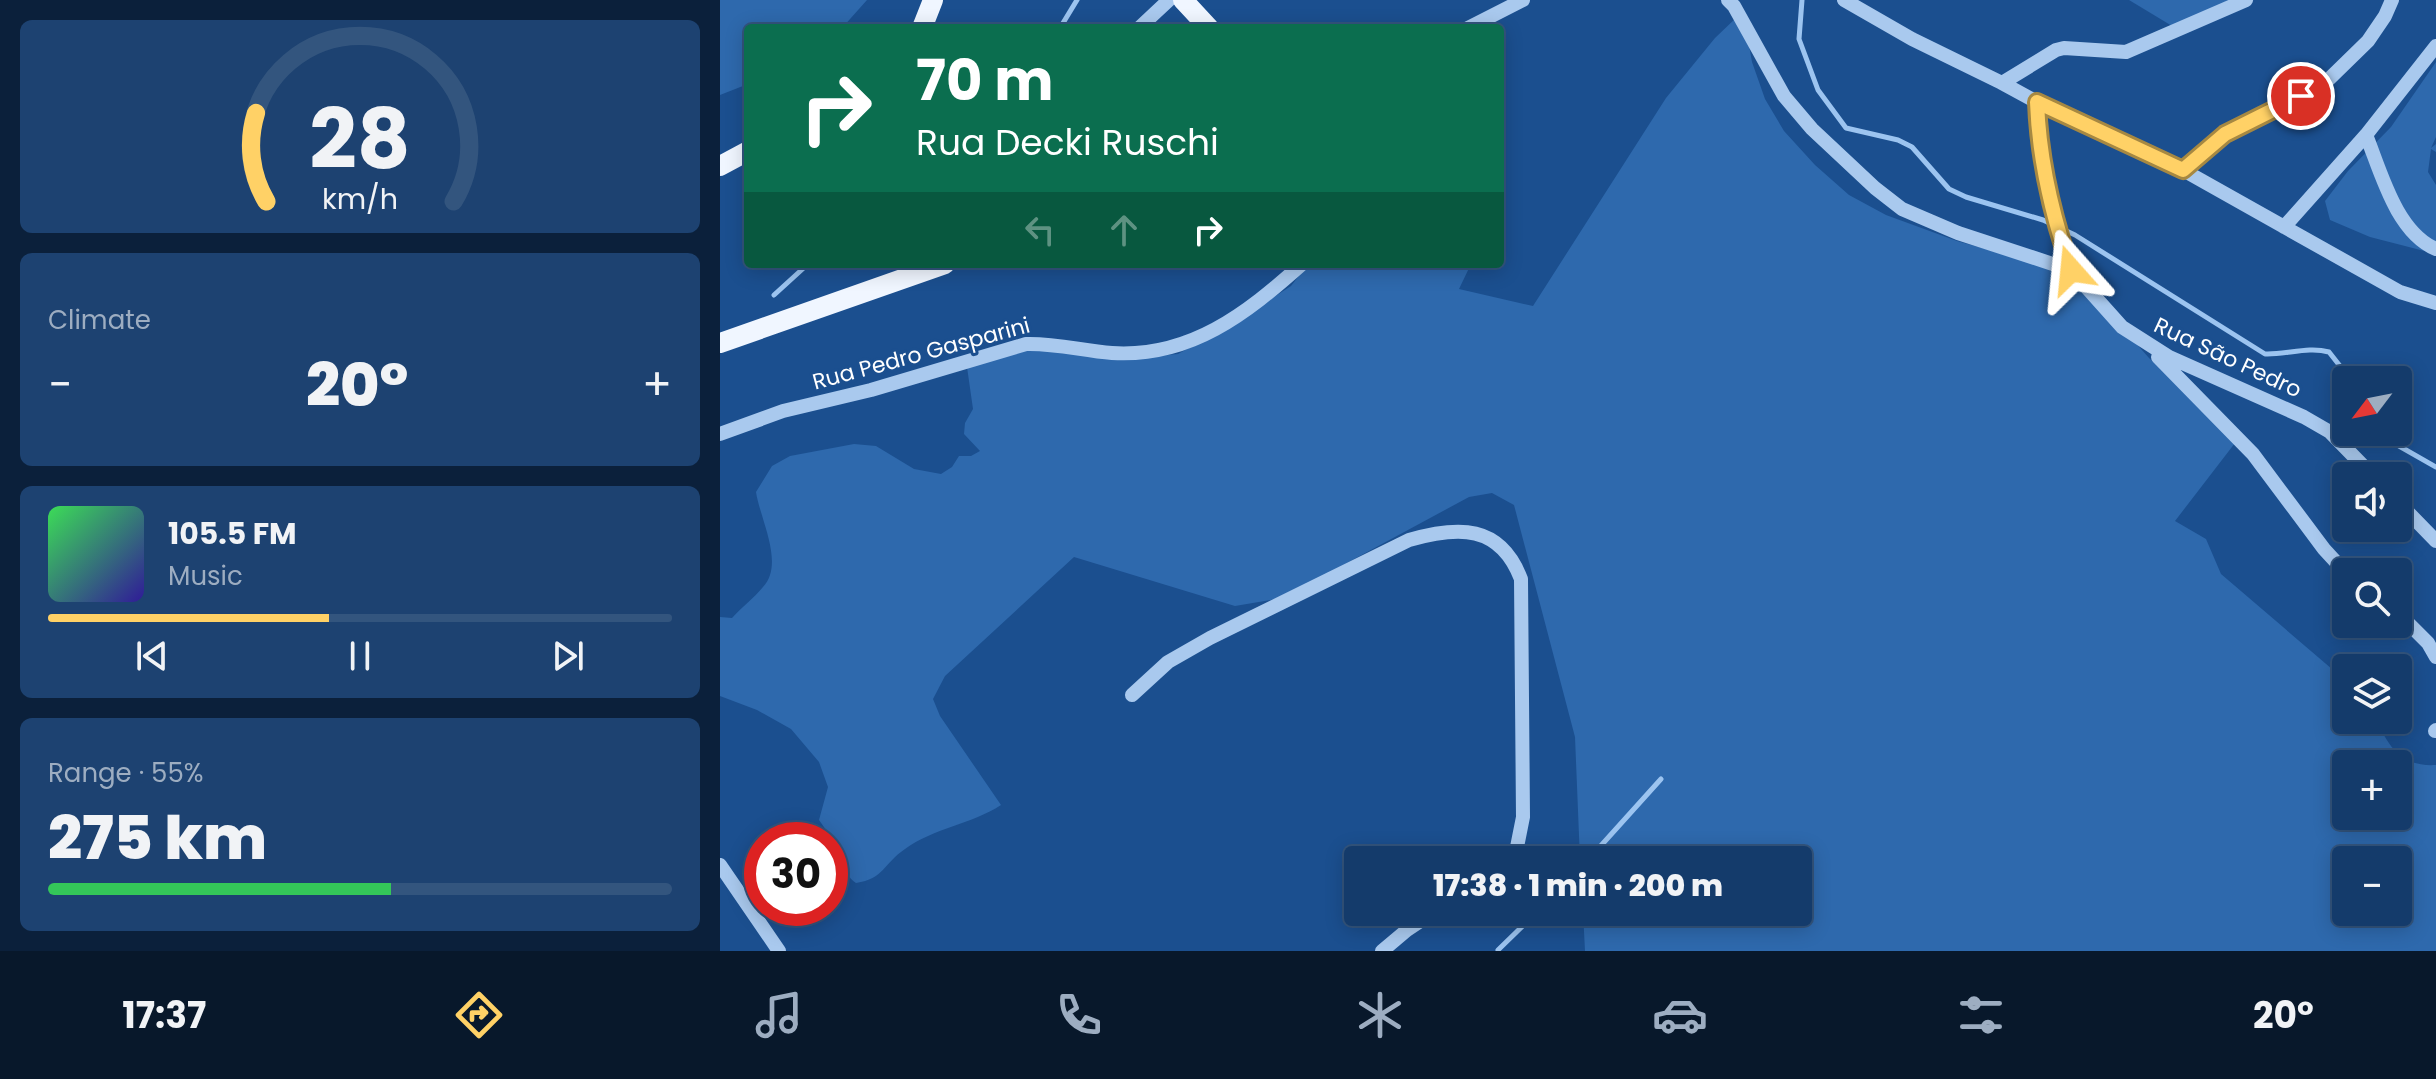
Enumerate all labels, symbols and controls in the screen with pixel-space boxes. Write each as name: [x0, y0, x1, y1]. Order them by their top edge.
text: 70 m: [916, 41, 1054, 120]
icon: right: [784, 56, 888, 160]
pin: [2267, 62, 2335, 130]
icon: arrive: [2279, 74, 2323, 118]
text: 28: [309, 81, 411, 197]
text: Rua Decki Ruschi: [916, 117, 1219, 168]
text: km/h: [322, 180, 398, 220]
icon: left: [1018, 208, 1062, 252]
icon: ahead: [1102, 208, 1146, 252]
icon: right: [1186, 208, 1230, 252]
position arrow: [2029, 228, 2113, 312]
text: Climate: [48, 302, 151, 338]
street label: Rua Pedro Gasparini: [809, 310, 1033, 397]
street label: Rua São Pedro: [2149, 310, 2307, 405]
text: 20°: [306, 343, 408, 427]
text: −: [48, 354, 72, 415]
text: +: [642, 354, 672, 415]
north arrow: [2332, 366, 2412, 446]
map controls: [2332, 366, 2412, 926]
button: sound: [2332, 462, 2412, 542]
text: 105.5 FM: [168, 512, 297, 555]
text: Music: [168, 558, 243, 594]
button: search: [2332, 558, 2412, 638]
icon: previous: [130, 634, 174, 678]
icon: pause: [338, 634, 382, 678]
icon: next: [546, 634, 590, 678]
button: layers: [2332, 654, 2412, 734]
button: +: [2332, 750, 2412, 830]
text: Range · 55%: [48, 755, 204, 791]
text: 275 km: [48, 796, 267, 880]
speed limit sign: 30: [744, 822, 848, 926]
button: −: [2332, 846, 2412, 926]
text: 17:38 · 1 min · 200 m: [1433, 864, 1723, 907]
icon: directions: [451, 987, 507, 1043]
icon: music: [751, 987, 807, 1043]
icon: phone: [1051, 987, 1107, 1043]
icon: climate: [1352, 987, 1408, 1043]
icon: car: [1652, 987, 1708, 1043]
icon: filters: [1953, 987, 2009, 1043]
text: 17:37: [122, 990, 206, 1041]
text: 20°: [2253, 990, 2314, 1041]

